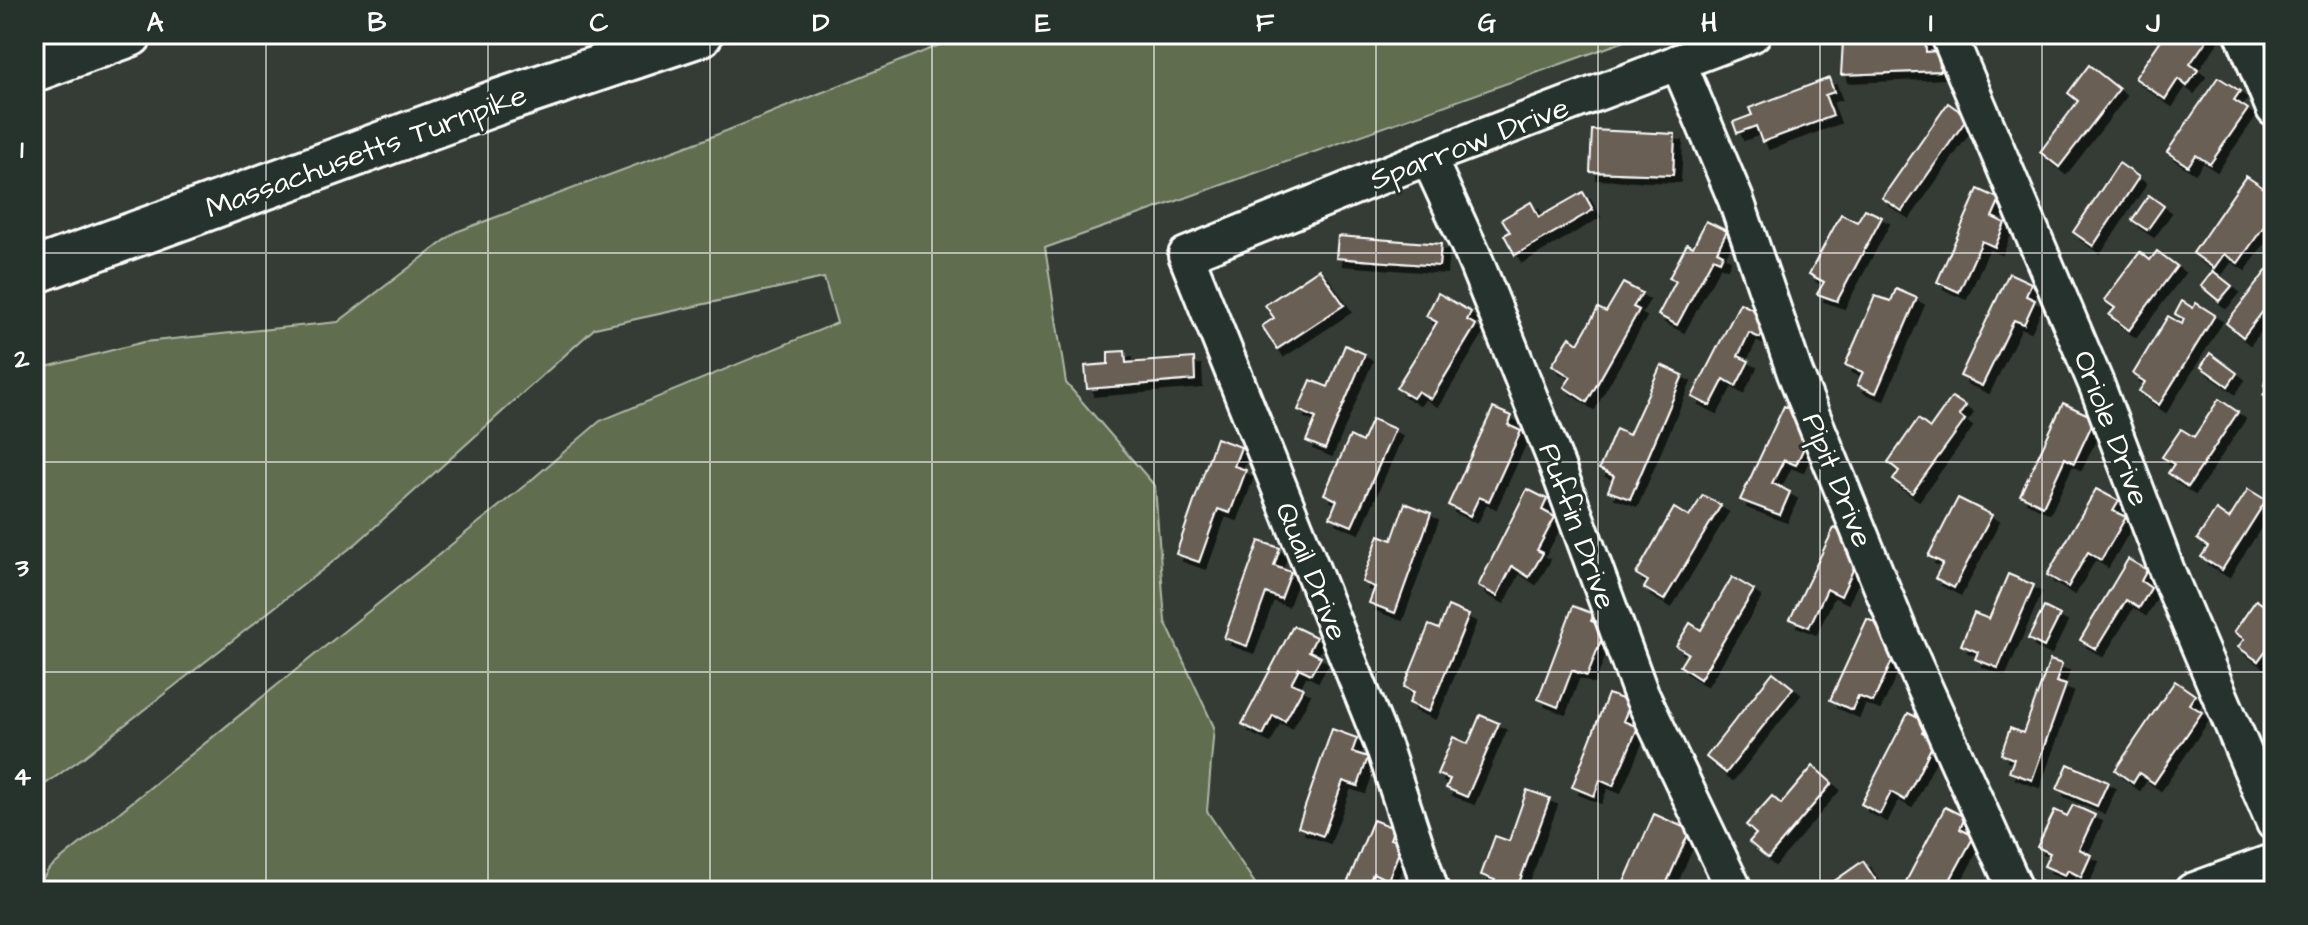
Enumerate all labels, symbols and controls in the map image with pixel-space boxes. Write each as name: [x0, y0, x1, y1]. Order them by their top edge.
text: A: [147, 5, 164, 41]
text: B: [368, 5, 387, 41]
text: C: [590, 5, 609, 41]
text: D: [813, 5, 830, 41]
text: E: [1035, 5, 1051, 41]
text: F: [1256, 5, 1275, 41]
text: G: [1478, 5, 1496, 41]
text: H: [1701, 5, 1717, 41]
text: I: [1929, 5, 1933, 41]
text: J: [2145, 5, 2160, 41]
street label: Massachusetts Turnpike: [200, 74, 533, 230]
street label: Sparrow Drive: [1364, 87, 1575, 201]
text: 1: [20, 132, 24, 168]
text: 2: [14, 341, 30, 377]
street label: Oriole Drive: [2062, 345, 2160, 512]
street label: Pipit Drive: [1791, 407, 1883, 554]
street label: Puffin Drive: [1528, 437, 1627, 615]
street label: Quail Drive: [1264, 496, 1358, 647]
text: 3: [14, 550, 29, 586]
text: 4: [13, 759, 31, 795]

